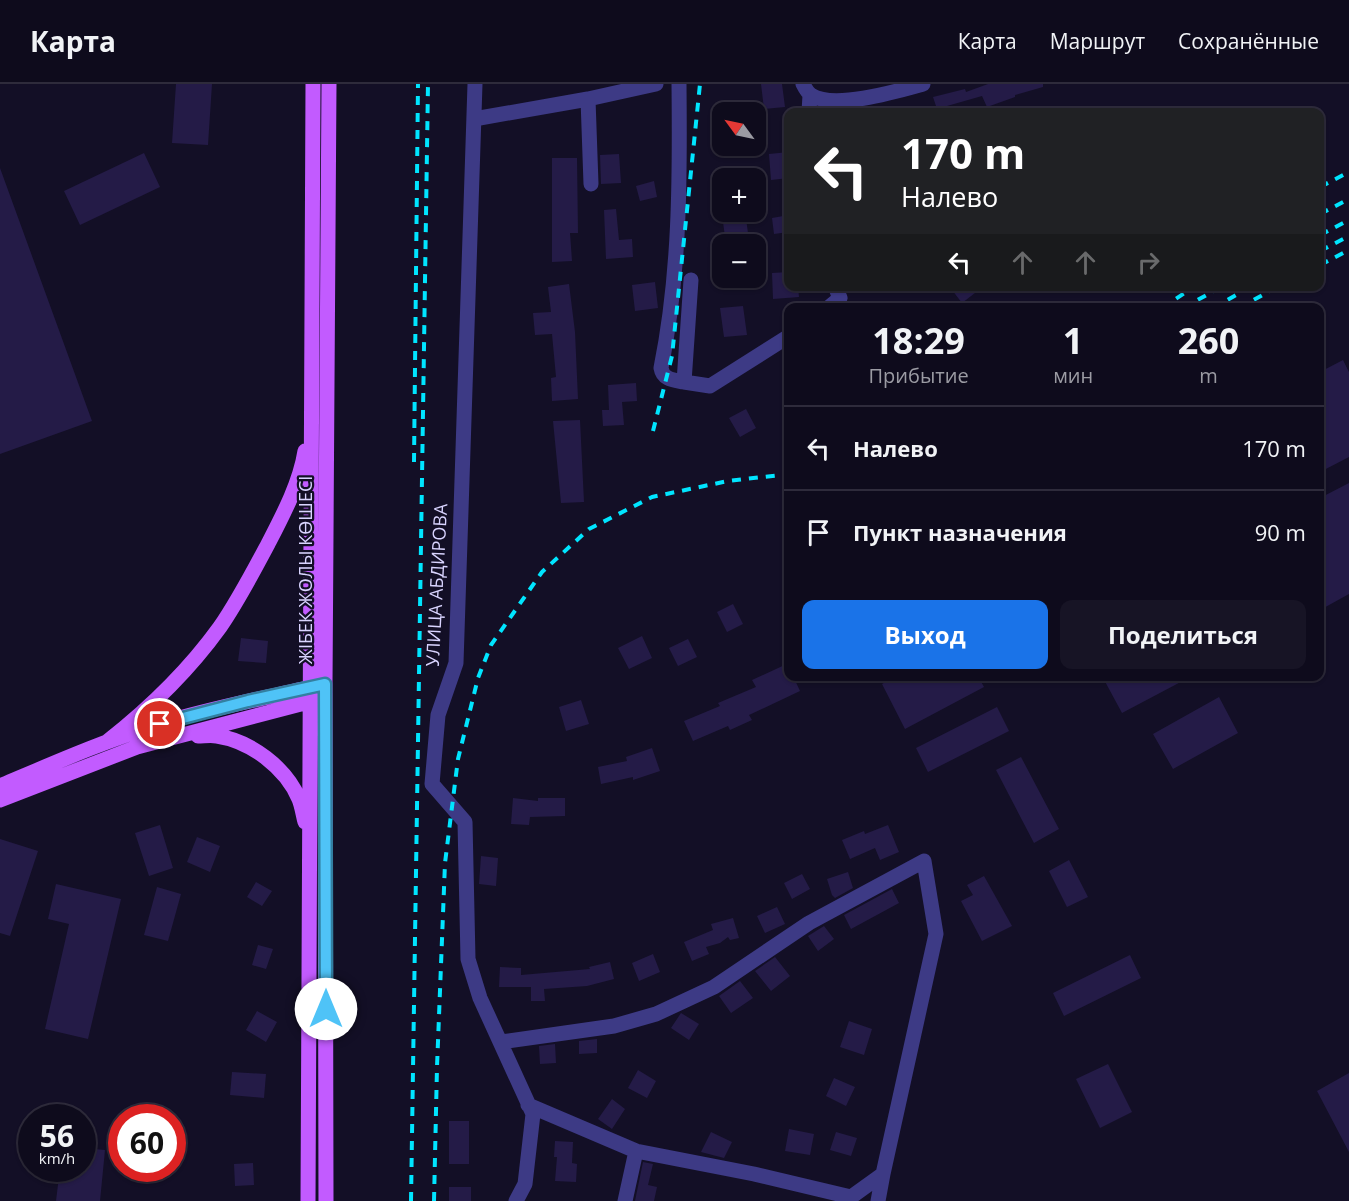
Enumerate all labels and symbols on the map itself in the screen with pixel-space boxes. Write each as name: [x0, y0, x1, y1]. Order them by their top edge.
north arrow: [712, 102, 766, 156]
street label: ЖІБЕК ЖОЛЫ КӨШЕСІ: [293, 476, 317, 664]
street label: УЛИЦА АБДИРОВА: [420, 502, 452, 667]
pin: [134, 698, 185, 749]
position arrow: [294, 977, 358, 1041]
speed limit sign: 60: [108, 1104, 186, 1182]

